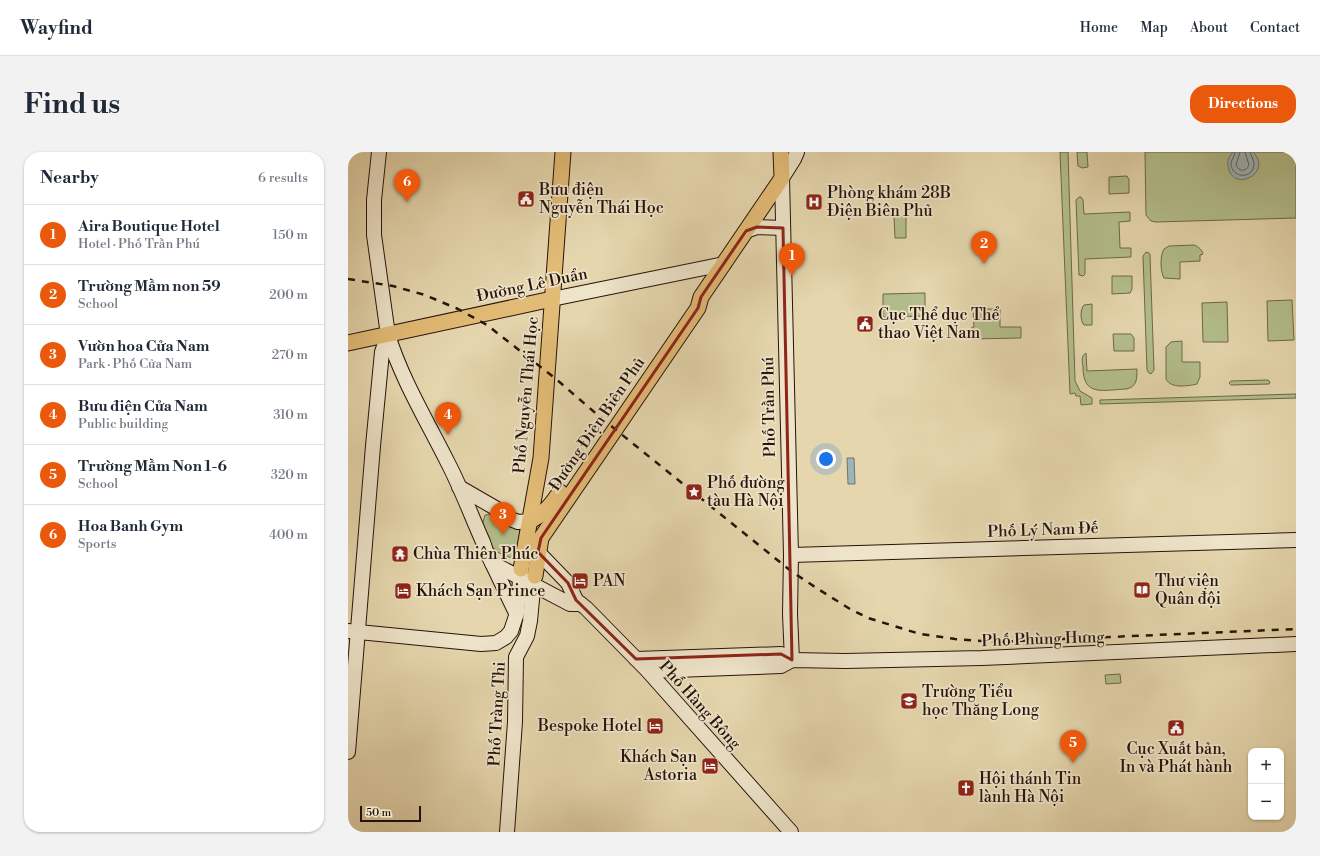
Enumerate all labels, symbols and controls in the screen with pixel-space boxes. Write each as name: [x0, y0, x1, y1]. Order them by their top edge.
text: Wayfind: [20, 16, 93, 40]
text: Home: [1080, 19, 1118, 37]
text: Map: [1140, 19, 1168, 37]
text: About: [1190, 19, 1228, 37]
text: Contact: [1250, 19, 1300, 37]
button: Directions: [1190, 85, 1296, 123]
text: Find us: [24, 87, 120, 122]
text: Nearby: [40, 167, 99, 189]
pin: 6: [394, 169, 420, 202]
text: 6 results: [258, 170, 308, 186]
place label: Bưu điện Nguyễn Thái Học: [538, 180, 664, 218]
place label: Phòng khám 28B Điện Biên Phủ: [827, 183, 951, 221]
public building icon: Bưu điện Nguyễn Thái Học: [516, 189, 536, 209]
hospital icon: Phòng khám 28B Điện Biên Phủ: [804, 192, 824, 212]
text: Aira Boutique Hotel: [78, 217, 220, 236]
text: 1: [50, 227, 56, 243]
text: 150 m: [273, 227, 308, 243]
pin: 2: [971, 231, 997, 264]
text: Hotel · Phố Trần Phú: [78, 236, 200, 252]
pin: 1: [779, 243, 805, 276]
street label: Đường Lê Duẩn: [475, 263, 590, 307]
text: Trường Mầm non 59: [78, 277, 221, 296]
text: 2: [49, 287, 57, 303]
text: 200 m: [269, 287, 308, 303]
text: School: [78, 296, 118, 312]
place label: Cục Thể dục Thể thao Việt Nam: [878, 305, 1000, 343]
public building icon: Cục Thể dục Thể thao Việt Nam: [855, 314, 875, 334]
street label: Phố Nguyễn Thái Học: [509, 316, 543, 474]
text: Vườn hoa Cửa Nam: [78, 337, 209, 356]
text: 3: [49, 347, 57, 363]
text: 270 m: [272, 347, 308, 363]
street label: Đường Điện Biên Phủ: [545, 353, 649, 495]
text: Park · Phố Cửa Nam: [78, 356, 192, 372]
street label: Phố Trần Phú: [758, 356, 780, 458]
text: Bưu điện Cửa Nam: [78, 397, 208, 416]
pin: 4: [435, 402, 461, 435]
text: 4: [49, 407, 57, 423]
text: 310 m: [273, 407, 308, 423]
text: Public building: [78, 416, 168, 432]
your location: [816, 449, 836, 469]
text: Trường Mầm Non 1-6: [78, 457, 227, 476]
text: 5: [49, 467, 57, 483]
text: 320 m: [271, 467, 308, 483]
place label: Phố đường tàu Hà Nội: [707, 473, 786, 511]
text: School: [78, 476, 118, 492]
place icon: Phố đường tàu Hà Nội: [684, 482, 704, 502]
pin: 3: [490, 502, 516, 535]
text: Hoa Banh Gym: [78, 517, 183, 536]
street label: Phố Lý Nam Đế: [987, 518, 1099, 542]
text: 6: [49, 527, 57, 543]
text: 400 m: [269, 527, 308, 543]
text: Sports: [78, 536, 117, 552]
temple icon: Chùa Thiên Phúc: [390, 544, 410, 564]
place label: Chùa Thiên Phúc: [413, 544, 538, 564]
hotel icon: PAN: [570, 571, 590, 591]
place label: PAN: [593, 571, 625, 591]
place label: Thư viện Quân đội: [1155, 571, 1221, 609]
library icon: Thư viện Quân đội: [1132, 580, 1152, 600]
hotel icon: Khách Sạn Prince: [393, 581, 413, 601]
place label: Khách Sạn Prince: [416, 581, 545, 601]
street label: Phố Phùng Hưng: [981, 627, 1106, 651]
street label: Phố Hàng Bông: [655, 656, 746, 754]
street label: Phố Tràng Thi: [484, 661, 510, 767]
place label: Trường Tiểu học Thăng Long: [922, 682, 1040, 720]
school or university icon: Trường Tiểu học Thăng Long: [899, 691, 919, 711]
place label: Bespoke Hotel: [537, 716, 642, 736]
hotel icon: Bespoke Hotel: [645, 716, 665, 736]
public building icon: Cục Xuất bản, In và Phát hành: [1166, 718, 1186, 738]
pin: 5: [1060, 730, 1086, 763]
place label: Cục Xuất bản, In và Phát hành: [1120, 739, 1233, 777]
place label: Khách Sạn Astoria: [620, 747, 698, 785]
map controls: [1248, 748, 1284, 820]
button: +: [1248, 748, 1284, 784]
hotel icon: Khách Sạn Astoria: [700, 756, 720, 776]
place label: Hội thánh Tin lành Hà Nội: [979, 769, 1082, 807]
church icon: Hội thánh Tin lành Hà Nội: [956, 778, 976, 798]
button: −: [1248, 784, 1284, 820]
scale bar: [360, 804, 421, 823]
text: 50 m: [366, 806, 391, 820]

